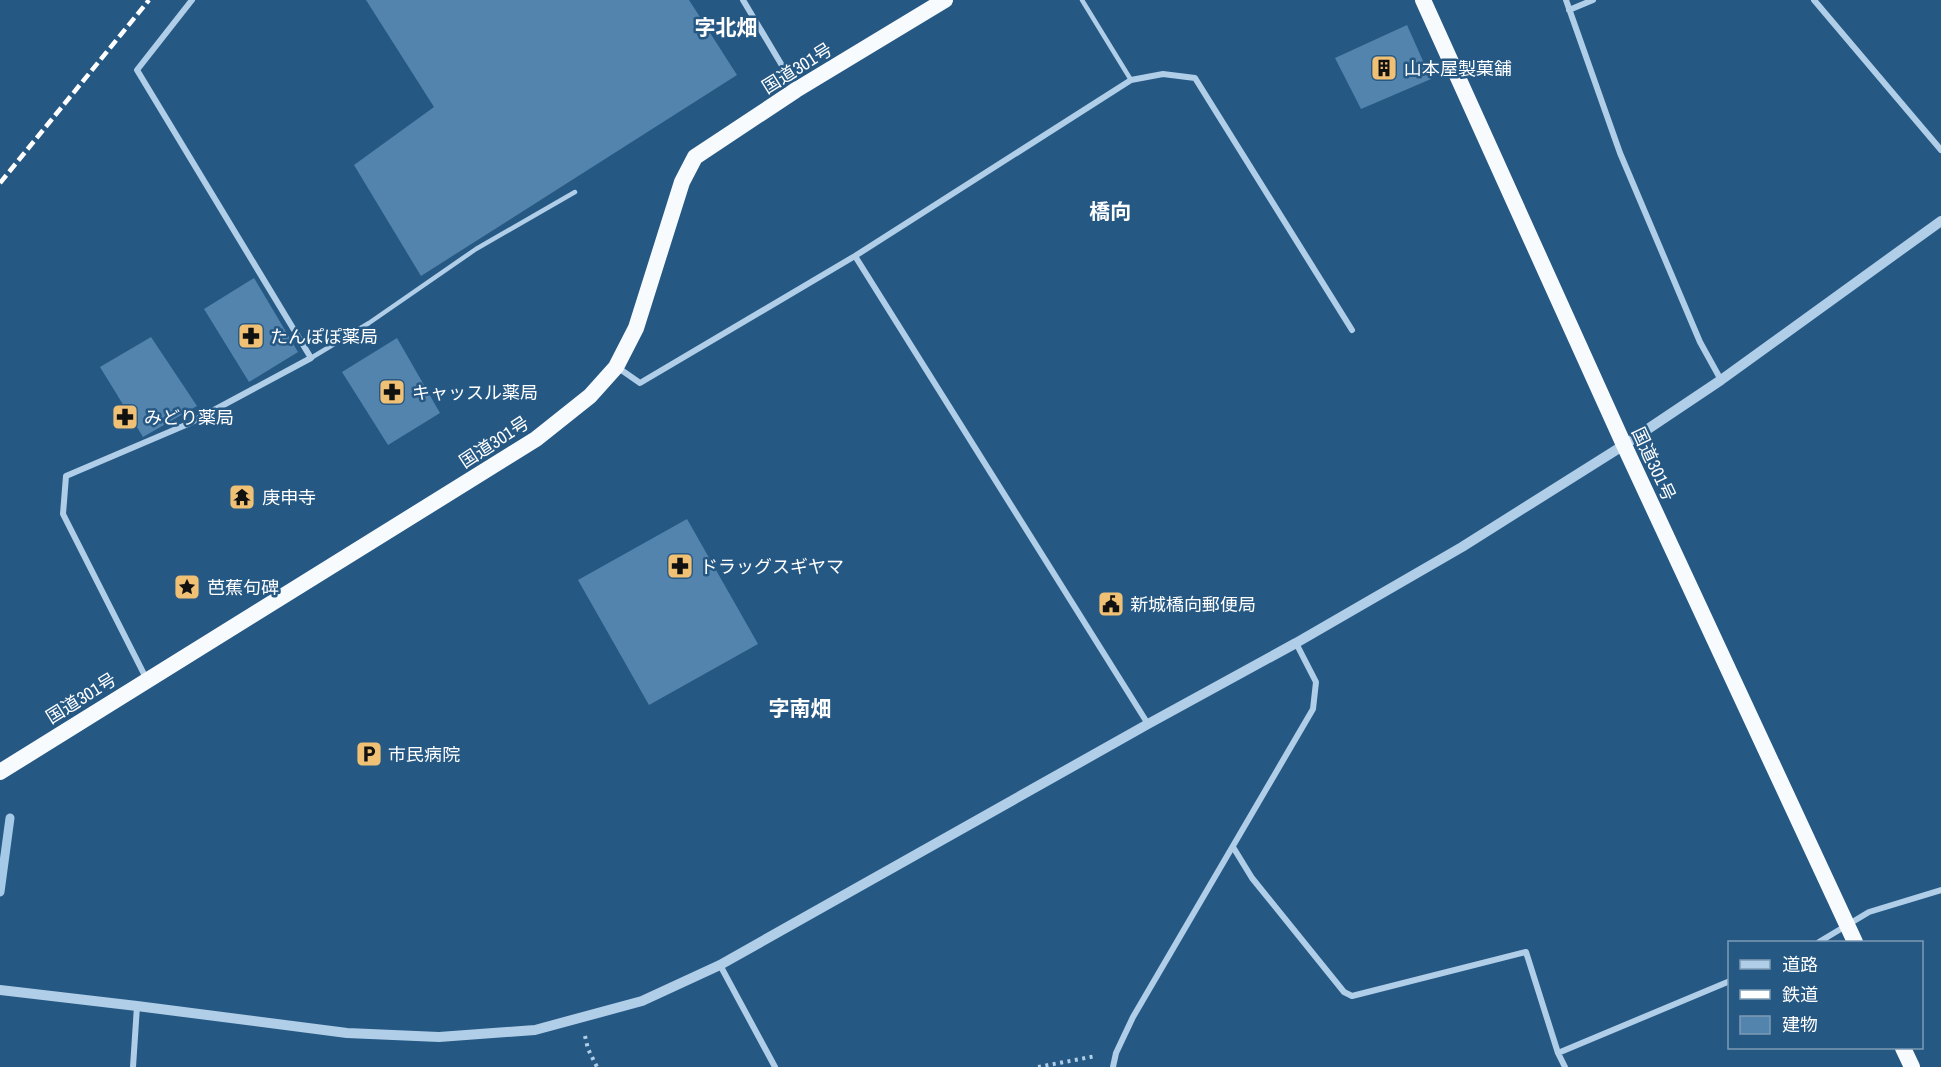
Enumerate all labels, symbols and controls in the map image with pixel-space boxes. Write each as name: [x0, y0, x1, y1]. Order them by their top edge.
district label: 字北畑: [695, 13, 758, 42]
street label: 国道301号: [757, 37, 837, 99]
building icon: 山本屋製菓舗: [1369, 53, 1399, 83]
place label: 山本屋製菓舗: [1404, 56, 1512, 81]
district label: 橋向: [1089, 197, 1131, 226]
pharmacy icon: たんぽぽ薬局: [236, 321, 266, 351]
place label: たんぽぽ薬局: [270, 324, 378, 349]
pharmacy icon: キャッスル薬局: [377, 377, 407, 407]
place label: キャッスル薬局: [412, 380, 538, 405]
pharmacy icon: みどり薬局: [110, 402, 140, 432]
place label: みどり薬局: [144, 405, 234, 430]
street label: 国道301号: [454, 410, 534, 474]
street label: 国道301号: [1626, 423, 1682, 505]
temple icon: 庚申寺: [227, 482, 257, 512]
place label: 庚申寺: [262, 485, 316, 510]
pharmacy icon: ドラッグスギヤマ: [665, 551, 695, 581]
place label: ドラッグスギヤマ: [700, 554, 844, 579]
place icon: 芭蕉句碑: [172, 572, 202, 602]
place label: 芭蕉句碑: [207, 575, 279, 600]
public building icon: 新城橋向郵便局: [1096, 589, 1126, 619]
place label: 新城橋向郵便局: [1130, 592, 1256, 617]
street label: 国道301号: [41, 667, 121, 729]
district label: 字南畑: [769, 694, 832, 723]
parking icon: 市民病院: [354, 739, 384, 769]
place label: 市民病院: [388, 742, 460, 767]
legend: [1728, 941, 1923, 1049]
text: 道路: [1782, 952, 1818, 977]
text: 鉄道: [1782, 982, 1818, 1007]
text: 建物: [1782, 1012, 1818, 1037]

